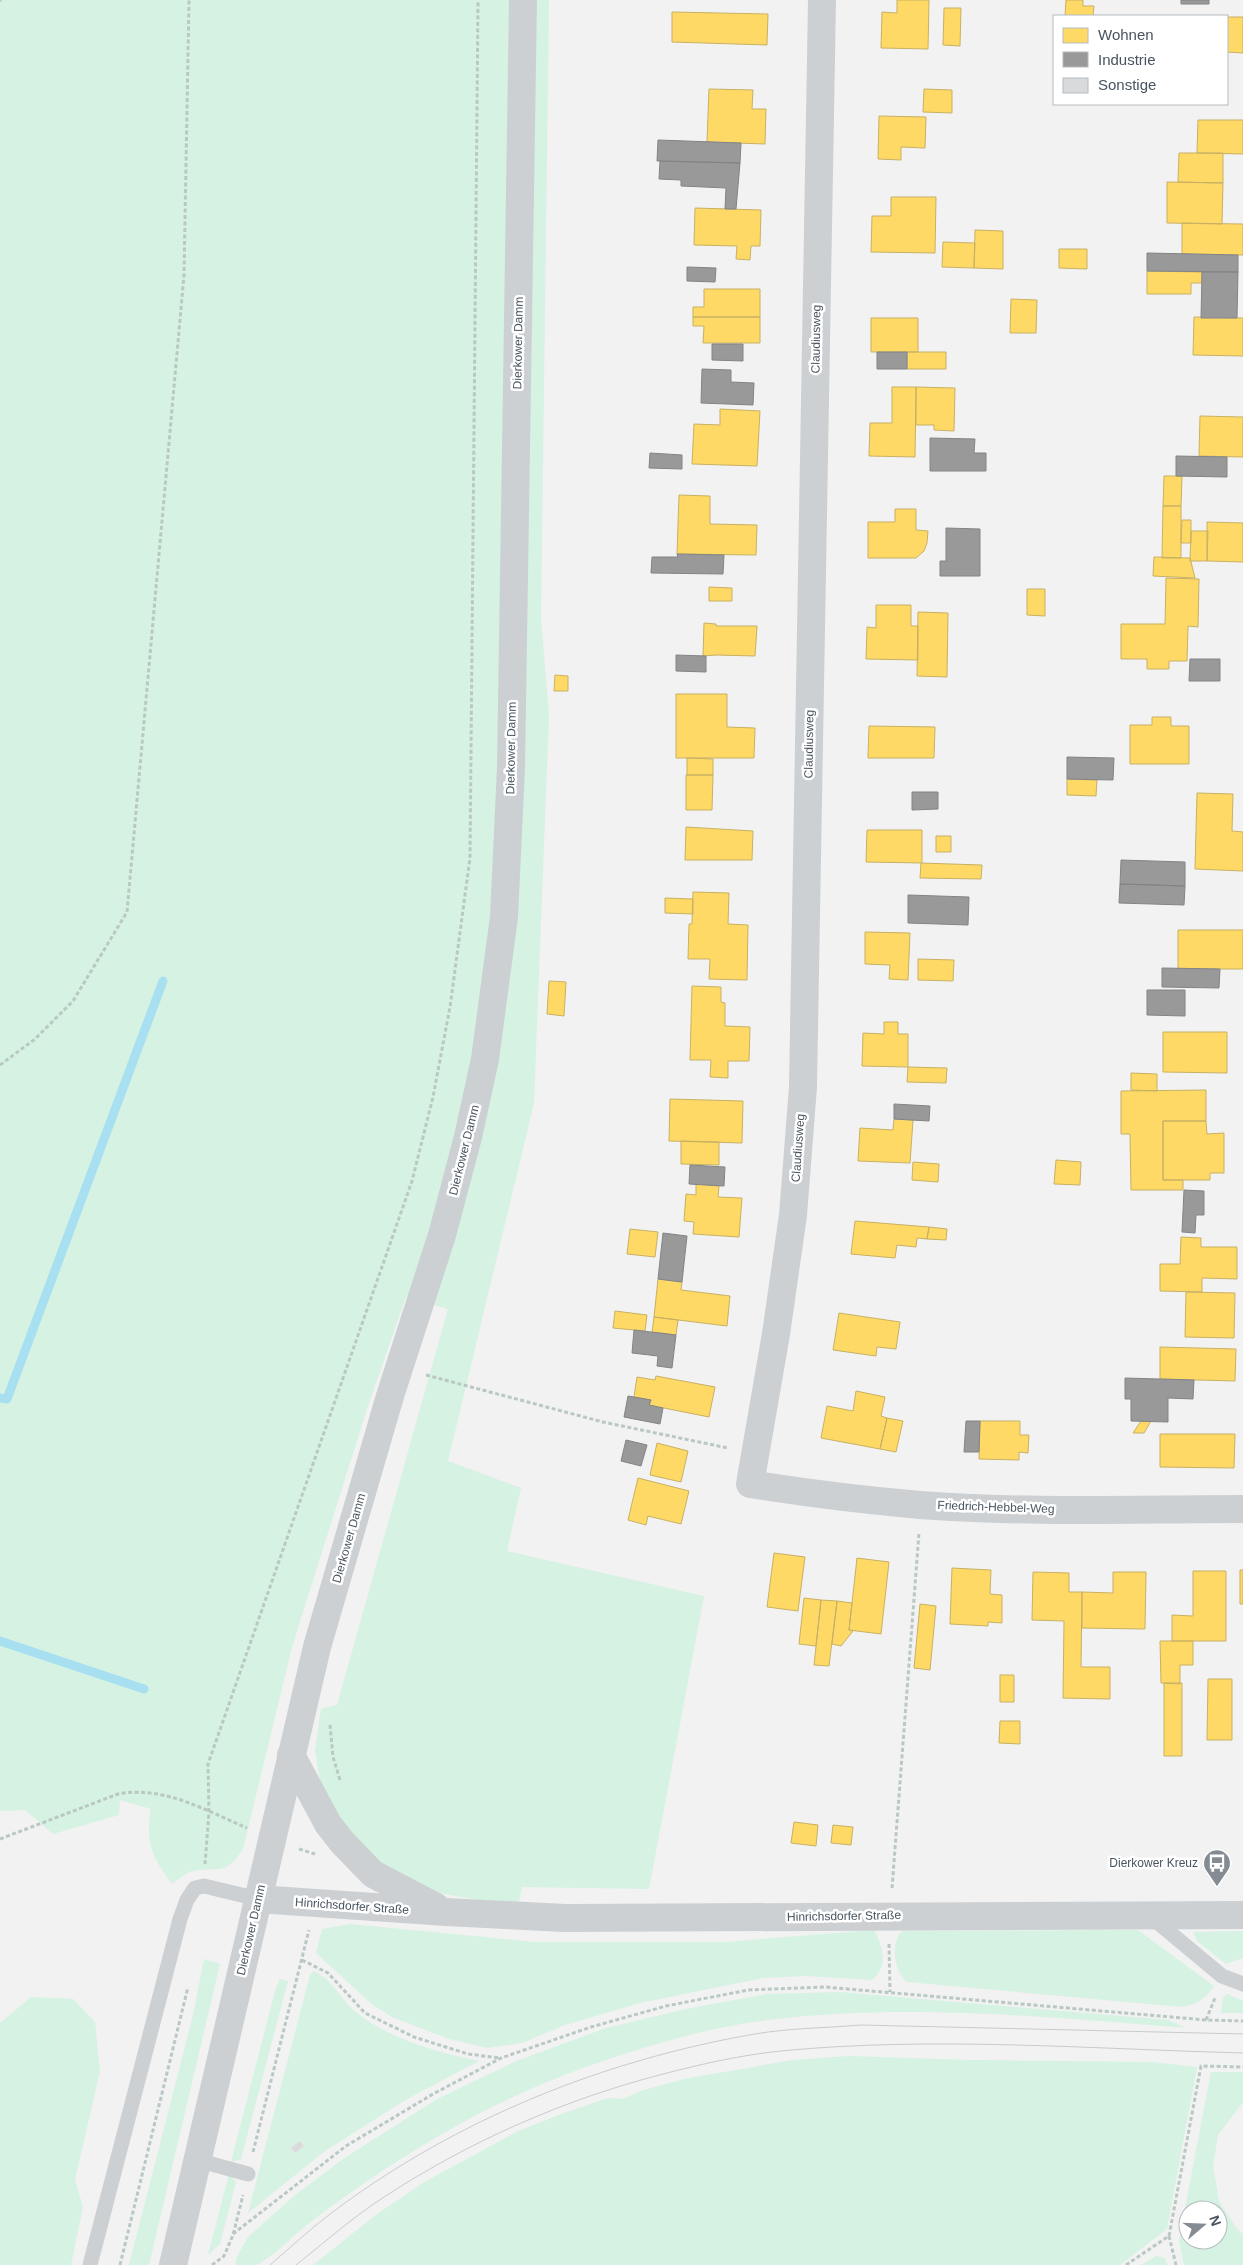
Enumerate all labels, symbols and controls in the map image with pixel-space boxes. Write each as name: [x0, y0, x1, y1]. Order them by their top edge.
legend: [1053, 15, 1228, 105]
text: Wohnen: [1098, 26, 1154, 43]
text: Industrie: [1098, 51, 1156, 68]
text: Sonstige: [1098, 76, 1156, 93]
street label: Dierkower Damm: [510, 297, 526, 389]
street label: Claudiusweg: [808, 305, 824, 373]
street label: Dierkower Damm: [503, 702, 519, 794]
street label: Claudiusweg: [801, 710, 817, 778]
street label: Dierkower Damm: [446, 1103, 482, 1197]
street label: Claudiusweg: [789, 1113, 807, 1183]
street label: Dierkower Damm: [329, 1492, 369, 1584]
street label: Friedrich-Hebbel-Weg: [937, 1498, 1055, 1516]
bus stop icon: Dierkower Kreuz: [1202, 1848, 1232, 1887]
place label: Dierkower Kreuz: [1109, 1856, 1198, 1870]
street label: Dierkower Damm: [234, 1883, 268, 1977]
street label: Hinrichsdorfer Straße: [295, 1895, 410, 1917]
street label: Hinrichsdorfer Straße: [787, 1908, 901, 1924]
north arrow: [1178, 2200, 1228, 2250]
text: N: [1206, 2213, 1225, 2228]

